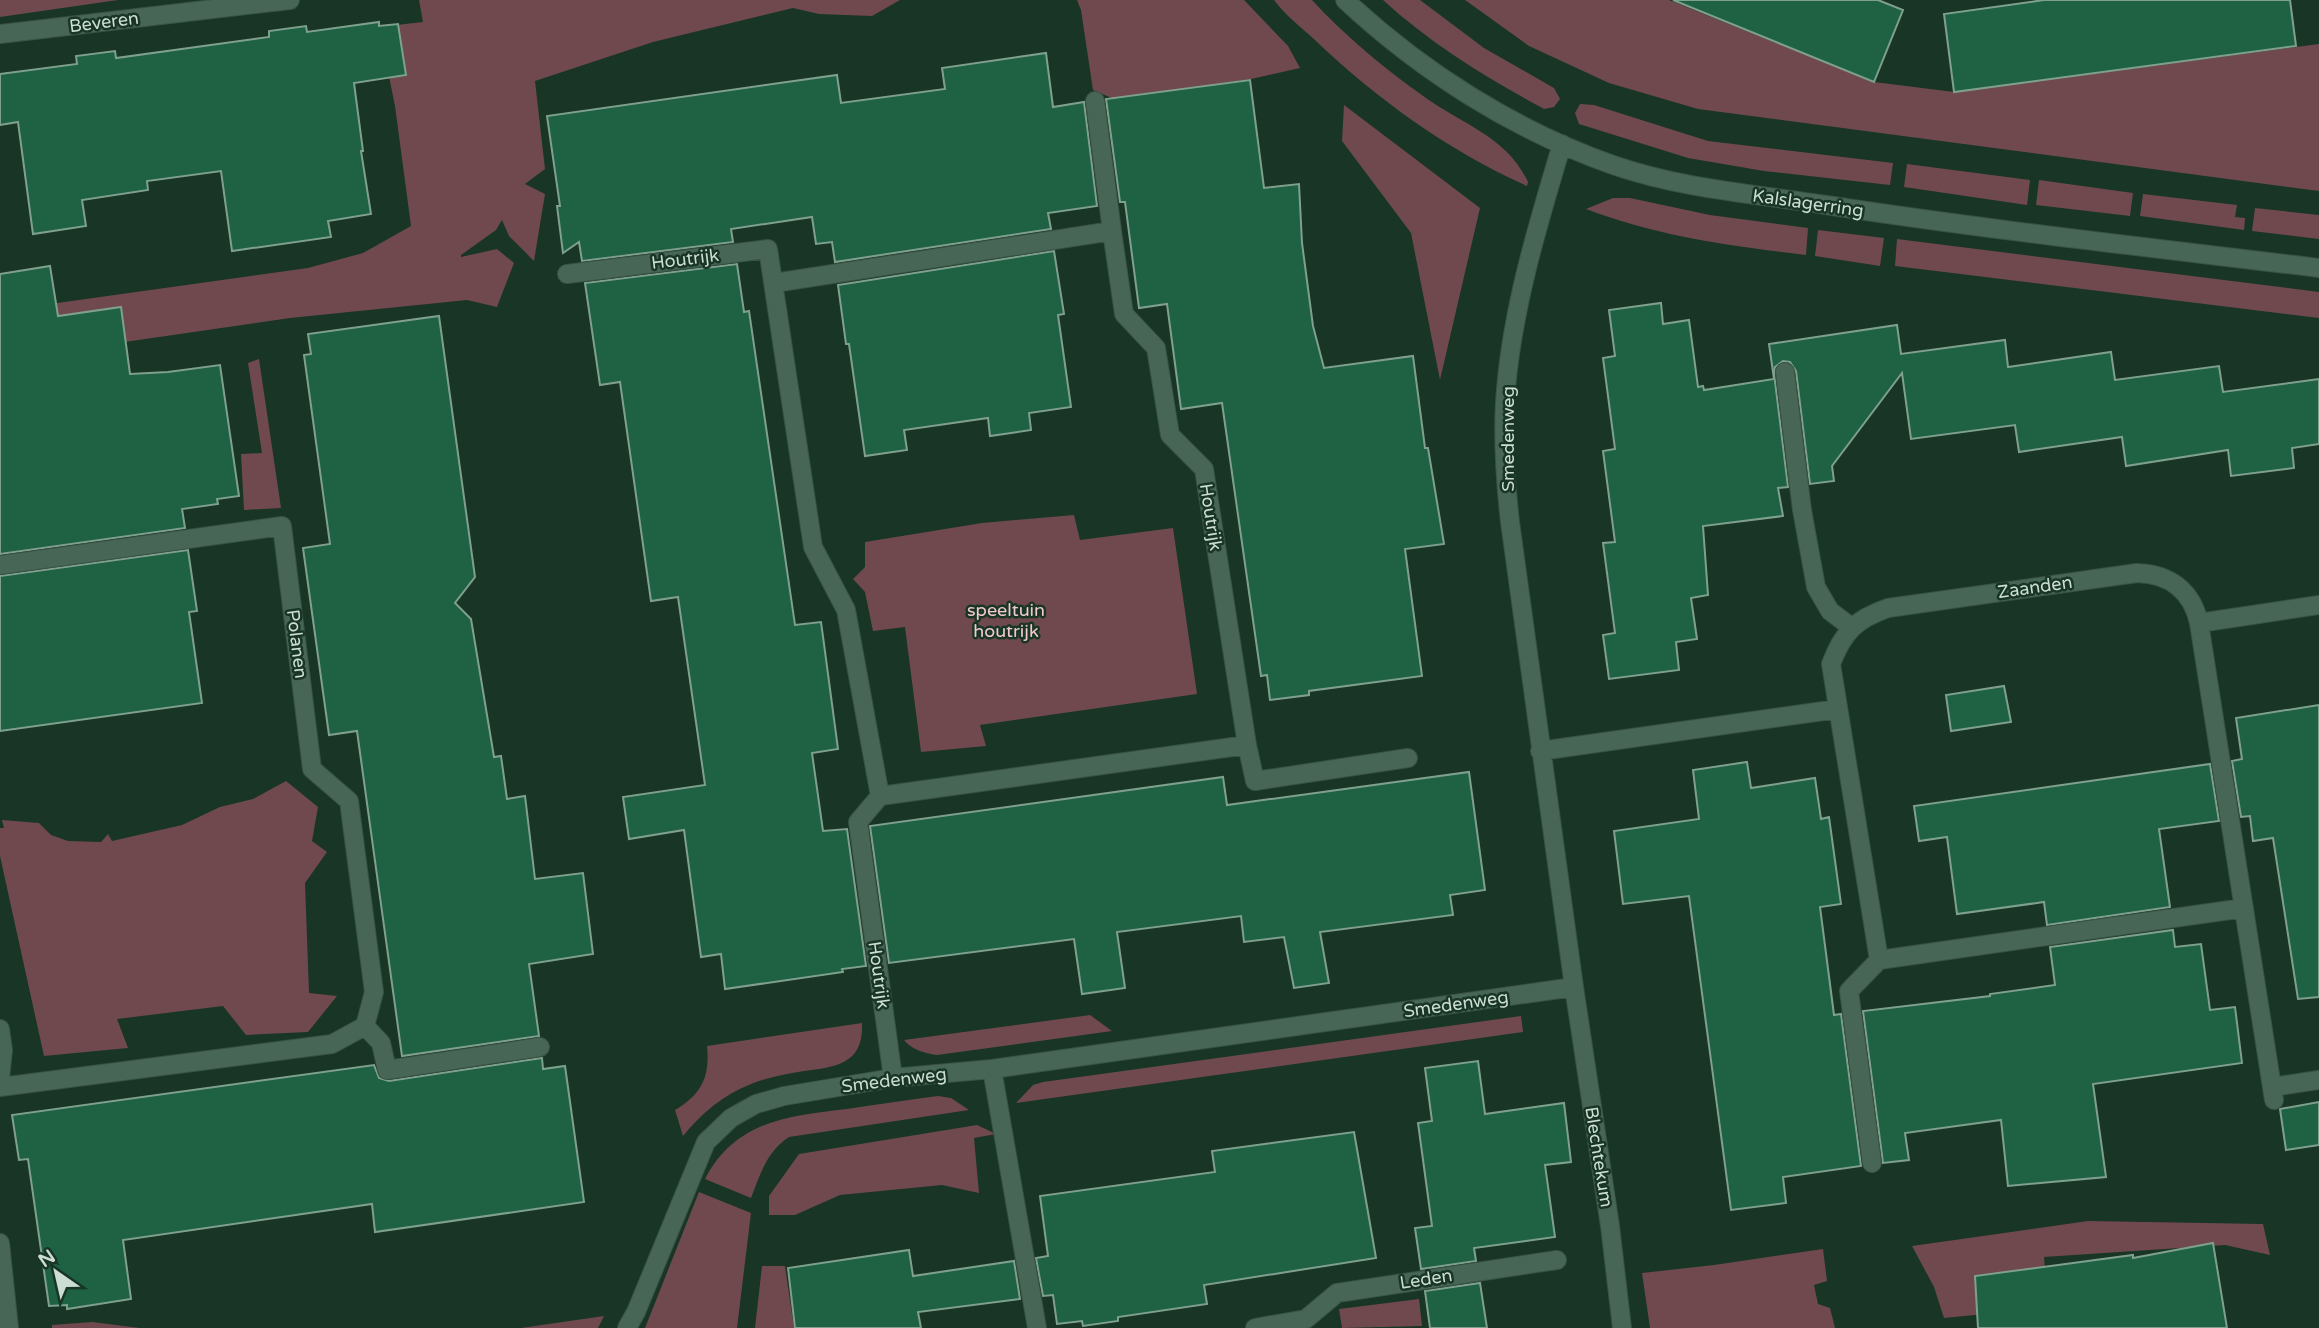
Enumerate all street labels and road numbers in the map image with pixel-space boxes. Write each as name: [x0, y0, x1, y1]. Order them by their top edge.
street label: Beveren: [68, 7, 140, 37]
street label: Kalslagerring: [1751, 184, 1865, 222]
street label: Houtrijk: [650, 244, 720, 274]
street label: Smedenweg: [1497, 386, 1519, 492]
street label: Houtrijk: [1195, 482, 1227, 552]
street label: Zaanden: [1996, 571, 2074, 603]
street label: Polanen: [282, 608, 312, 680]
street label: Houtrijk: [863, 940, 895, 1010]
street label: Smedenweg: [1402, 986, 1510, 1022]
street label: Smedenweg: [840, 1063, 948, 1097]
street label: Blechtekum: [1580, 1105, 1618, 1209]
street label: Leden: [1398, 1264, 1454, 1294]

